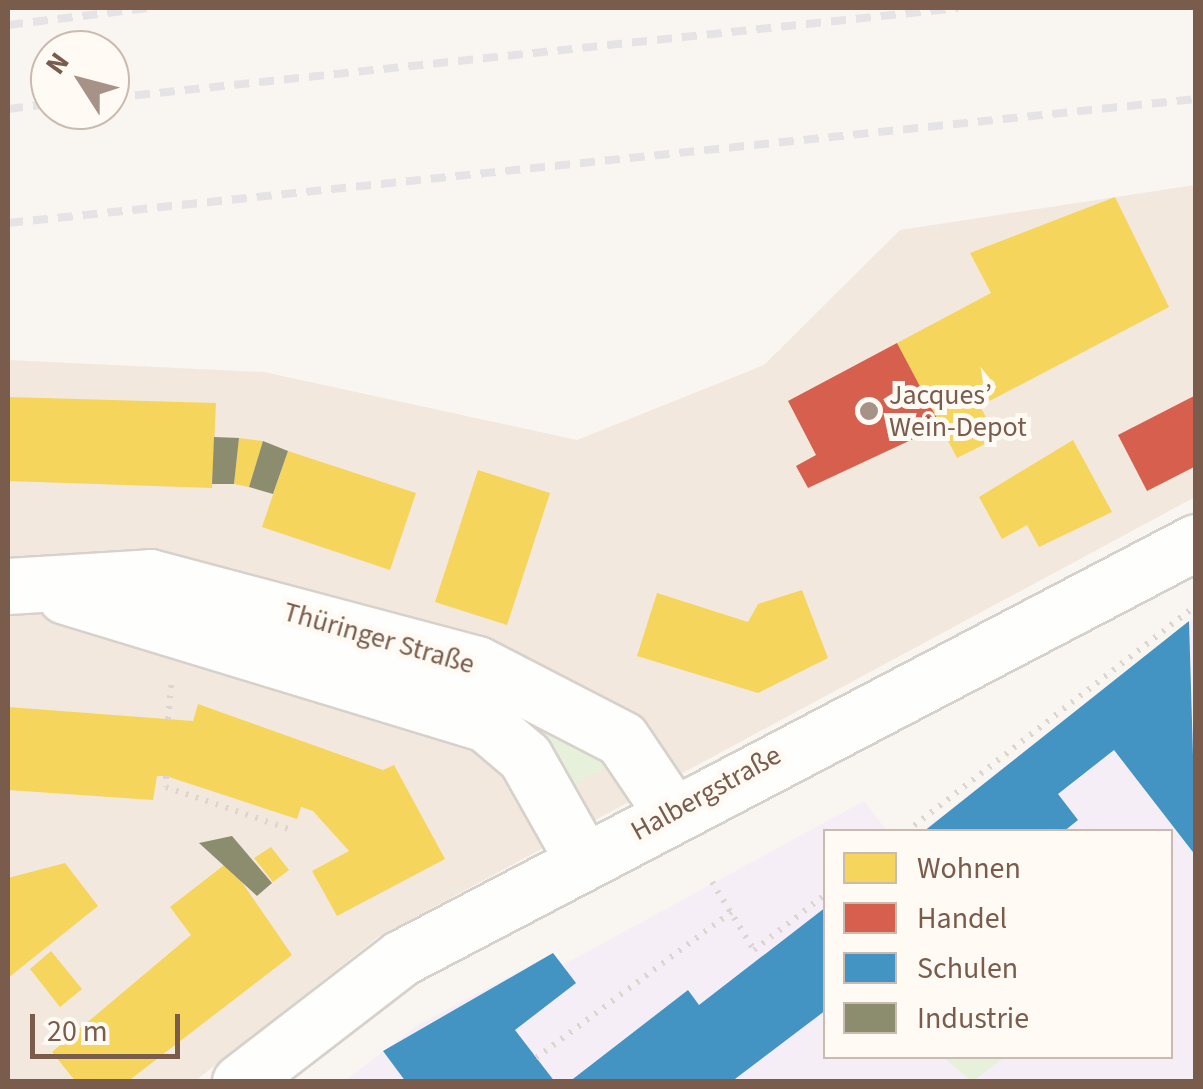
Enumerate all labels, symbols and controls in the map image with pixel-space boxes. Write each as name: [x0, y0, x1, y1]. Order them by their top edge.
north arrow: [30, 30, 130, 130]
text: N: [36, 44, 79, 83]
place label: Jacques’ Wein-Depot: [889, 378, 1027, 444]
marker: Jacques’ Wein-Depot: [858, 400, 880, 422]
street label: Thüringer Straße: [280, 595, 478, 681]
street label: Halbergstraße: [625, 738, 787, 848]
legend: [823, 829, 1173, 1059]
text: Wohnen: [917, 847, 1021, 890]
text: Handel: [917, 897, 1007, 940]
text: Schulen: [917, 947, 1018, 990]
scale bar: [35, 994, 185, 1056]
text: Industrie: [917, 997, 1029, 1040]
text: 20 m: [47, 1010, 108, 1053]

